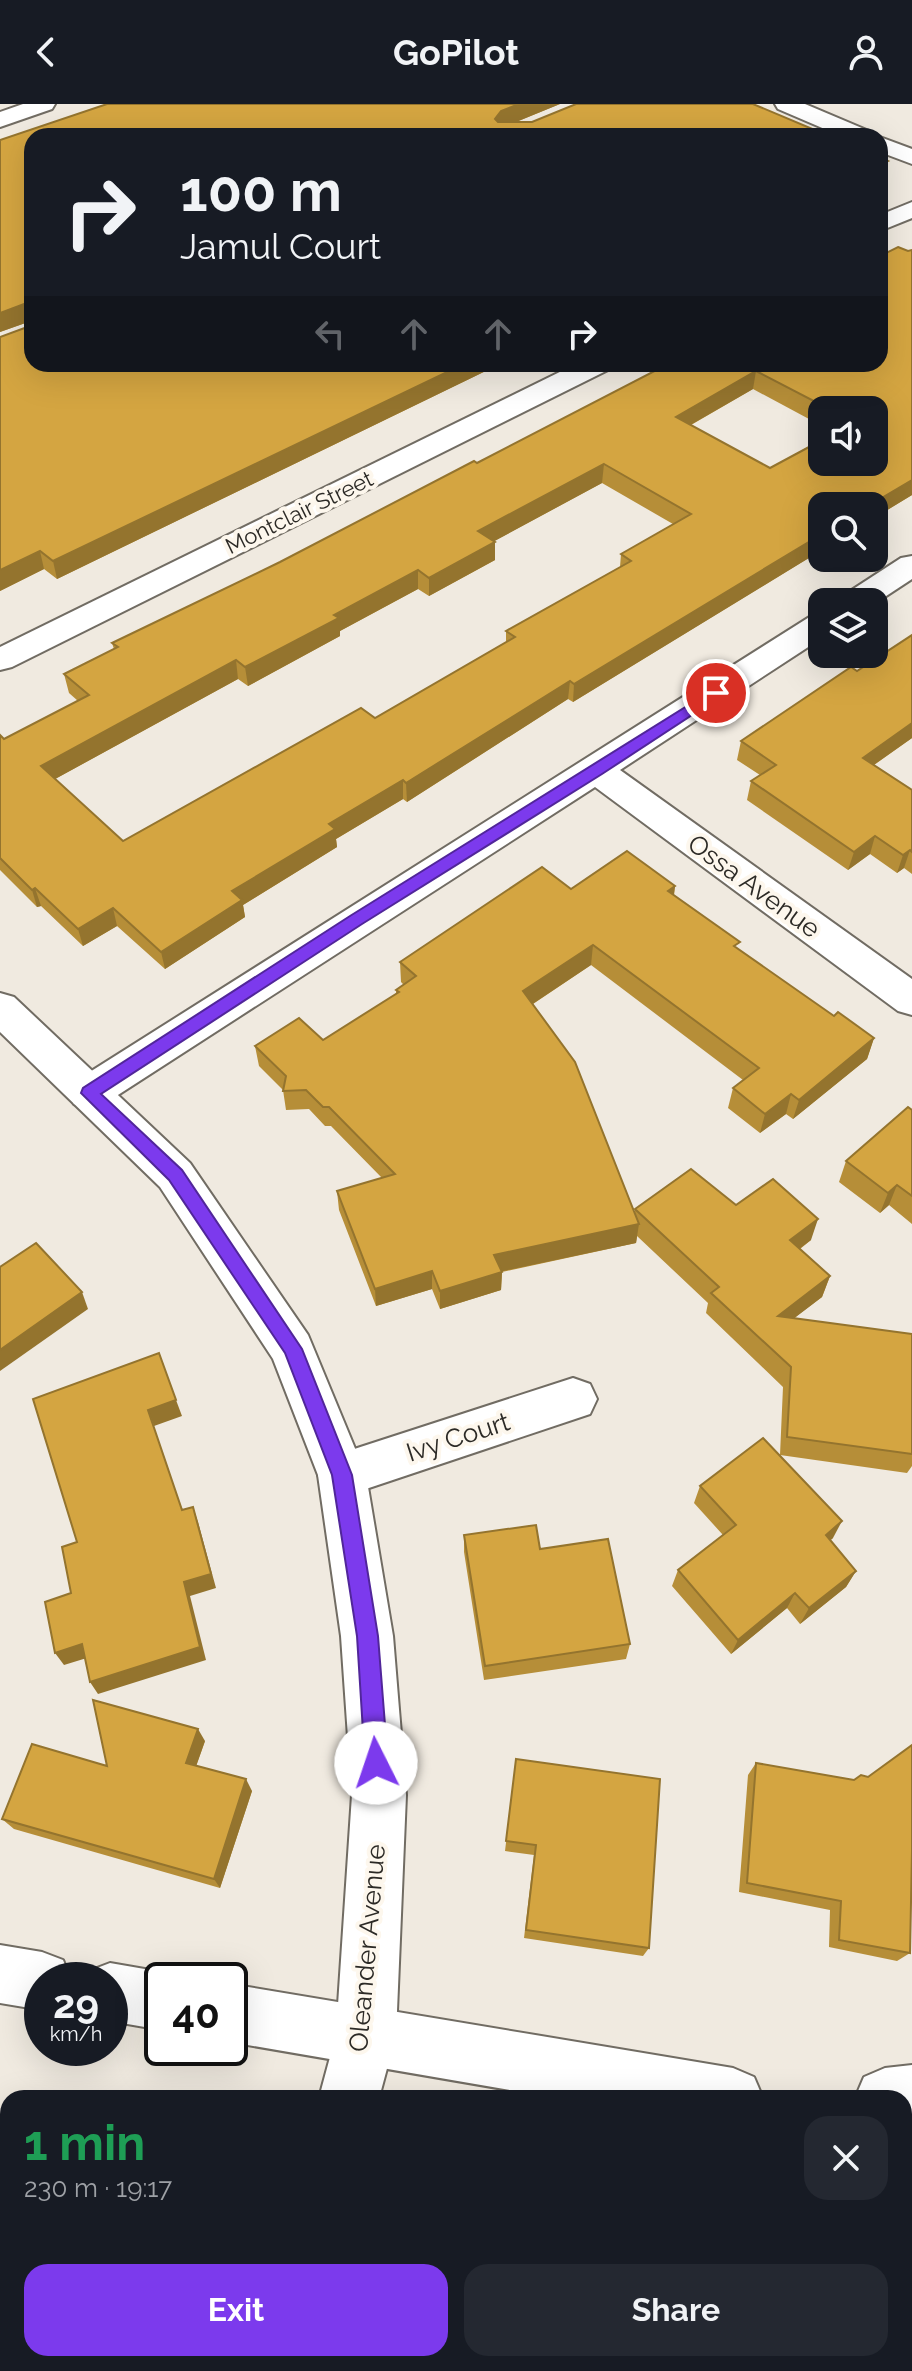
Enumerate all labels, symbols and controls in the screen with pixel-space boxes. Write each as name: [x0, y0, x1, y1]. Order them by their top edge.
icon: back: [24, 30, 68, 74]
icon: person: [844, 30, 888, 74]
text: GoPilot: [393, 31, 519, 73]
text: 100 m: [180, 158, 342, 224]
icon: right: [48, 160, 152, 264]
text: Jamul Court: [180, 225, 381, 267]
icon: left: [308, 312, 352, 356]
icon: ahead: [392, 312, 436, 356]
icon: ahead: [476, 312, 520, 356]
icon: right: [560, 312, 604, 356]
map controls: [808, 396, 888, 668]
button: sound: [808, 396, 888, 476]
street label: Montclair Street: [221, 465, 378, 559]
button: search: [808, 492, 888, 572]
button: layers: [808, 588, 888, 668]
pin: [682, 659, 750, 727]
icon: arrive: [694, 671, 738, 715]
street label: Ossa Avenue: [682, 828, 826, 944]
street label: Ivy Court: [403, 1406, 514, 1468]
position arrow: [334, 1721, 418, 1805]
street label: Oleander Avenue: [343, 1843, 391, 2053]
speed limit sign: 40: [144, 1962, 248, 2066]
text: 29: [53, 1980, 99, 2027]
text: km/h: [50, 2022, 102, 2046]
text: 1 min: [24, 2115, 145, 2171]
button: close: [804, 2116, 888, 2200]
text: 230 m · 19:17: [24, 2173, 172, 2203]
button: Exit: [24, 2264, 448, 2356]
button: Share: [464, 2264, 888, 2356]

